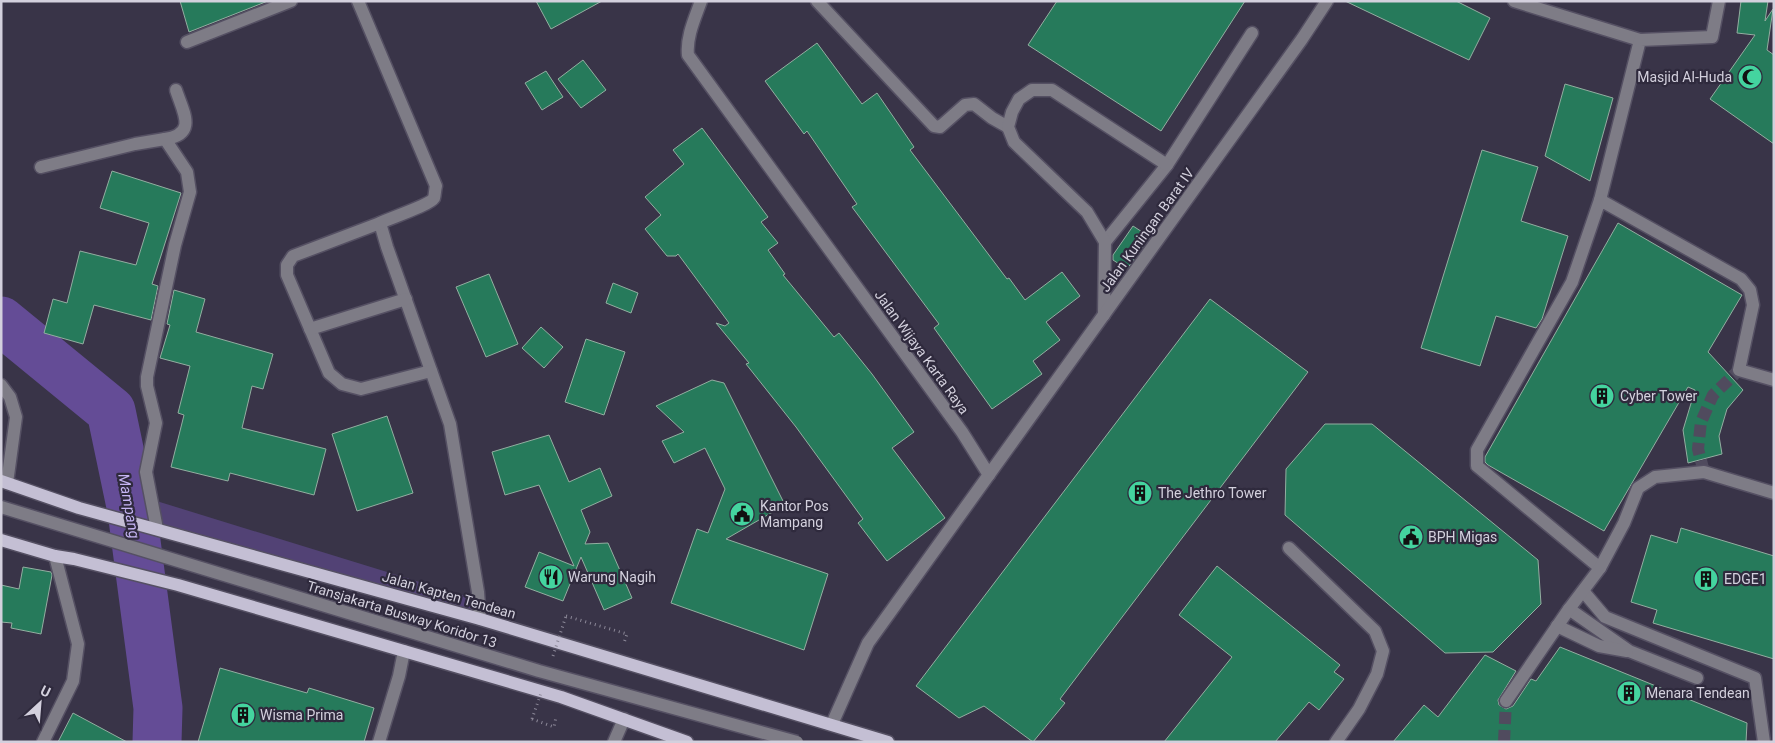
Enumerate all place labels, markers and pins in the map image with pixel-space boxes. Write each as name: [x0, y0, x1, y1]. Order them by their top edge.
mosque icon: Masjid Al-Huda: [1737, 64, 1763, 90]
place label: Masjid Al-Huda: [1637, 69, 1732, 85]
building icon: Cyber Tower: [1589, 383, 1615, 409]
place label: Cyber Tower: [1620, 388, 1698, 404]
building icon: The Jethro Tower: [1127, 480, 1153, 506]
place label: The Jethro Tower: [1158, 485, 1267, 501]
place label: Kantor Pos Mampang: [760, 498, 829, 530]
public building icon: Kantor Pos Mampang: [729, 501, 755, 527]
public building icon: BPH Migas: [1398, 524, 1424, 550]
place label: BPH Migas: [1428, 529, 1497, 545]
restaurant icon: Warung Nagih: [538, 564, 564, 590]
building icon: EDGE1: [1693, 566, 1719, 592]
place label: Warung Nagih: [568, 569, 656, 585]
place label: EDGE1: [1724, 571, 1767, 587]
building icon: Menara Tendean: [1616, 680, 1642, 706]
place label: Menara Tendean: [1646, 685, 1750, 701]
building icon: Wisma Prima: [230, 702, 256, 728]
place label: Wisma Prima: [260, 707, 343, 723]

